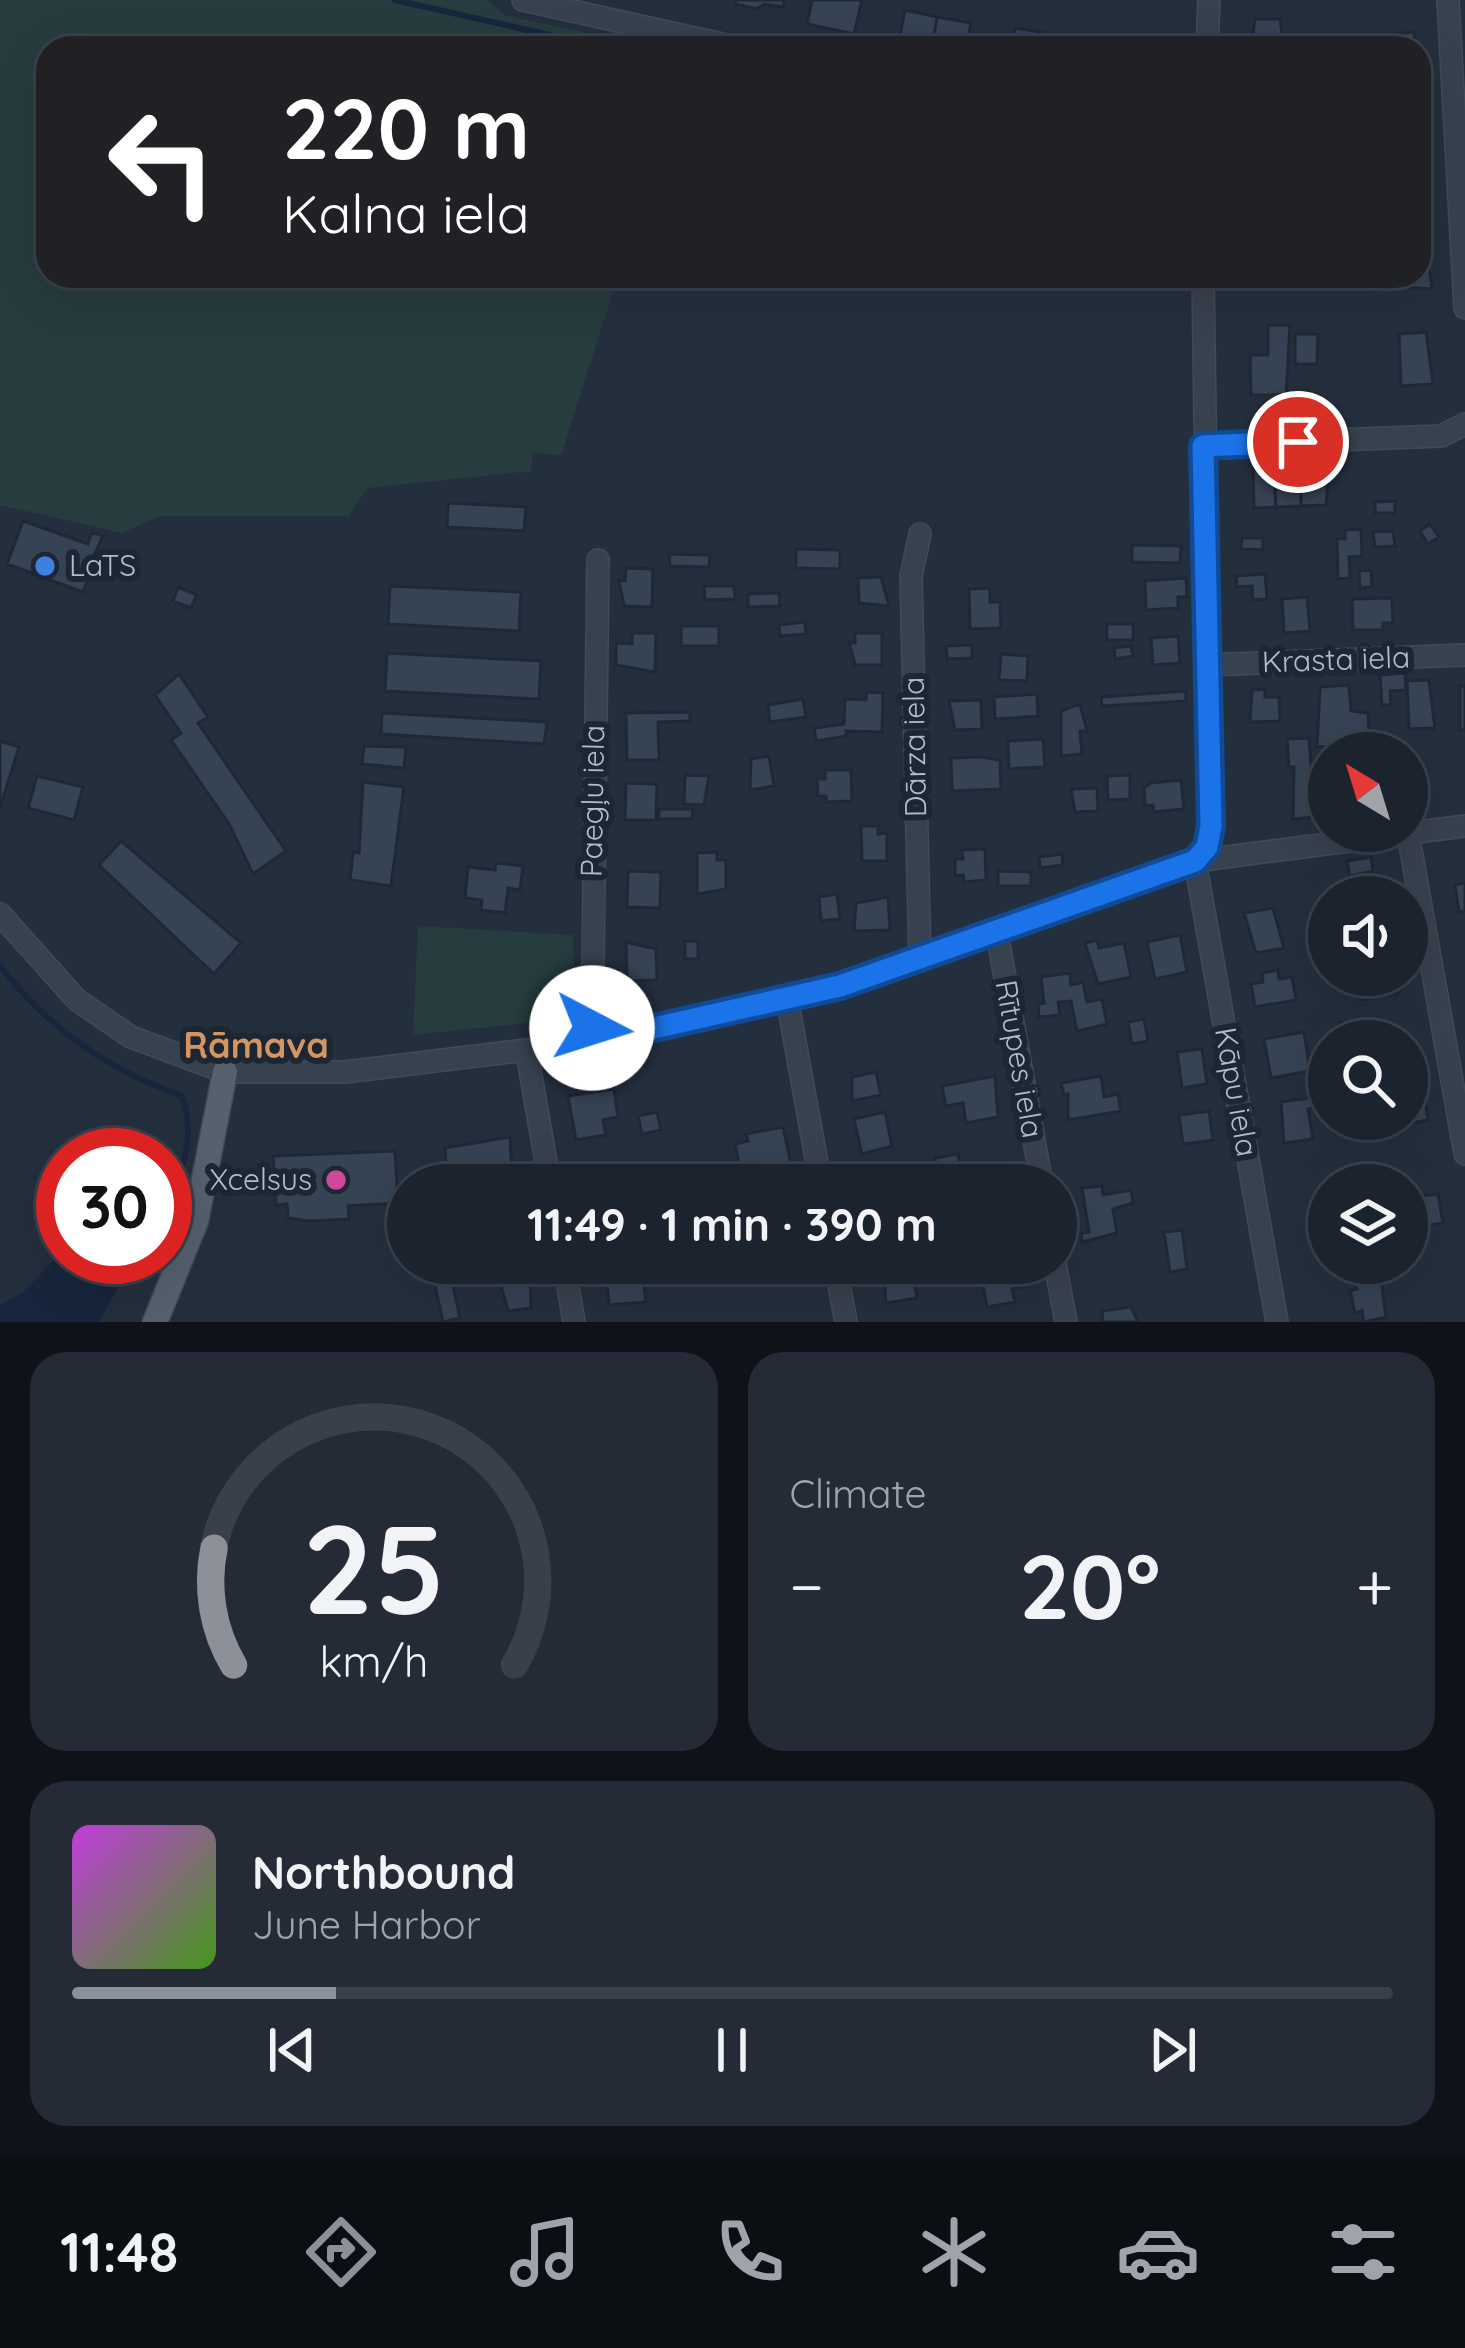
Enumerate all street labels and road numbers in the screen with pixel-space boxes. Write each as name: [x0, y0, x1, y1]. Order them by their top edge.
street label: Krasta iela: [1261, 637, 1411, 681]
street label: Dārza iela: [894, 676, 934, 818]
street label: Paegļu iela: [572, 725, 612, 877]
street label: Rītupes iela: [987, 977, 1053, 1141]
street label: Kāpu iela: [1207, 1024, 1267, 1159]

